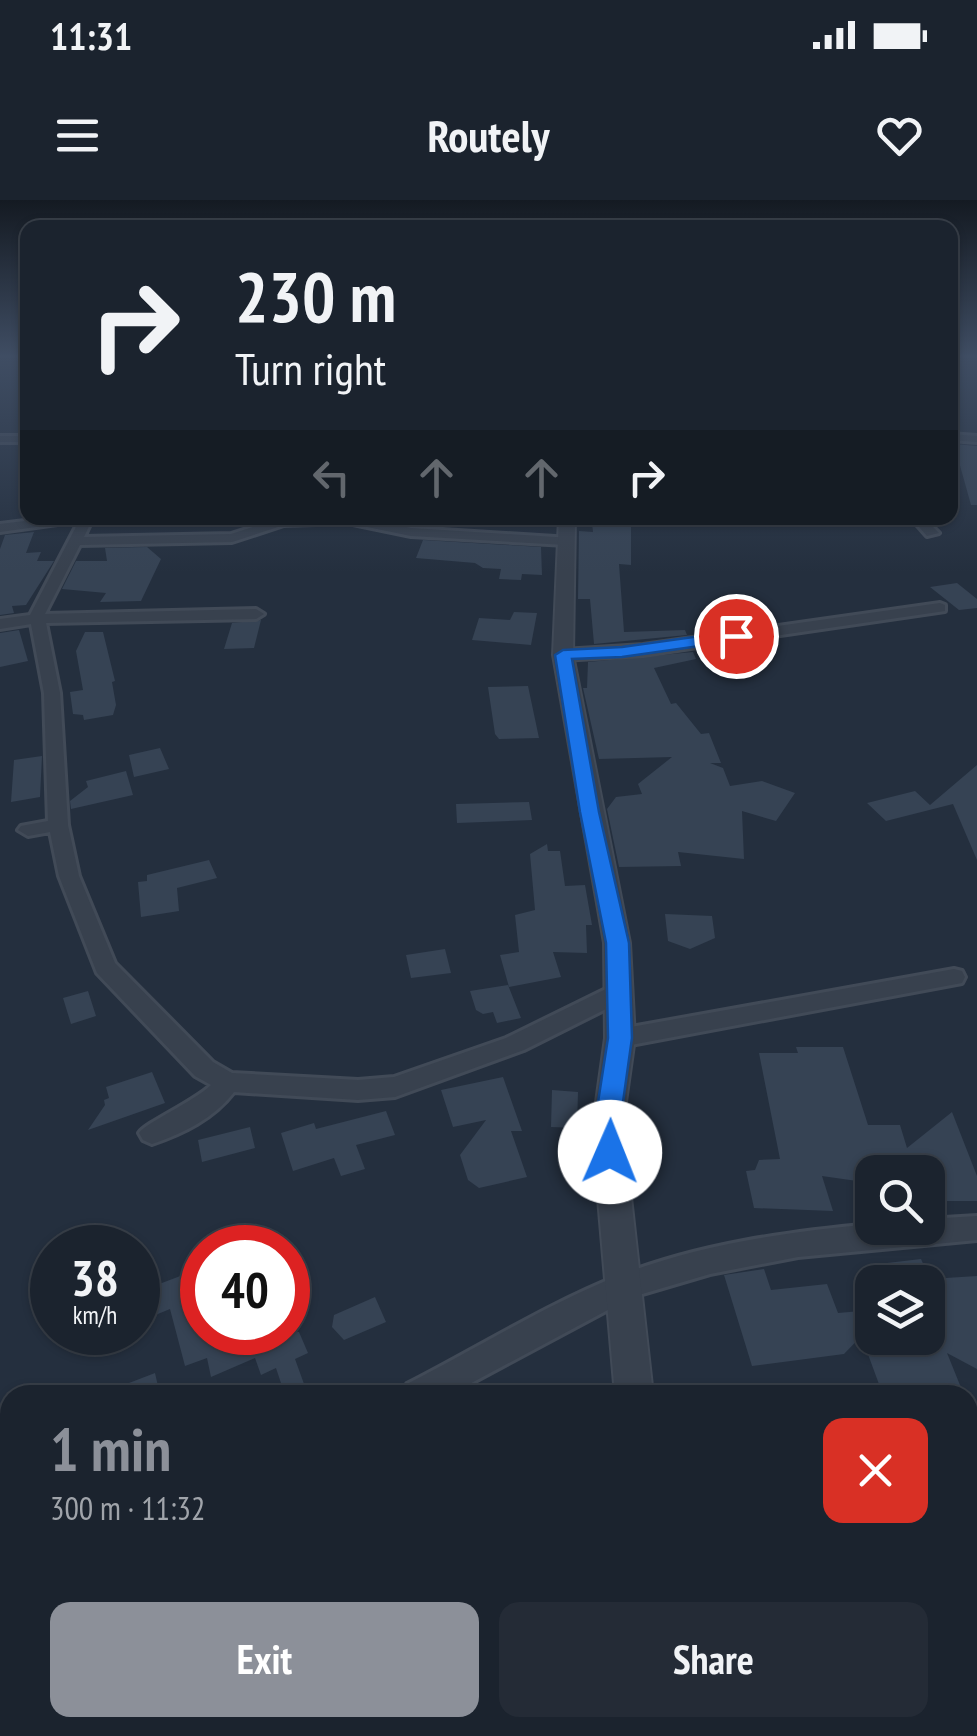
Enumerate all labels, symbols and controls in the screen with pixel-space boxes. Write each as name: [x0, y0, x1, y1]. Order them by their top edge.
text: 11:31: [50, 11, 132, 60]
text: Routely: [427, 106, 550, 164]
icon: menu: [50, 108, 105, 163]
icon: heart: [872, 108, 927, 163]
text: 230 m: [235, 251, 396, 341]
icon: right: [70, 260, 200, 390]
text: Turn right: [235, 339, 386, 397]
icon: left: [304, 450, 359, 505]
icon: ahead: [409, 450, 464, 505]
icon: ahead: [514, 450, 569, 505]
icon: right: [619, 450, 674, 505]
pin: [694, 594, 779, 679]
icon: arrive: [709, 609, 764, 664]
position arrow: [558, 1100, 662, 1204]
map controls: [855, 1155, 945, 1355]
button: search: [855, 1155, 945, 1245]
speed limit sign: 40: [180, 1225, 310, 1355]
text: 38: [71, 1245, 119, 1310]
button: layers: [855, 1265, 945, 1355]
text: km/h: [73, 1299, 117, 1331]
text: 1 min: [50, 1410, 171, 1488]
button: close: [823, 1418, 928, 1523]
text: 300 m · 11:32: [50, 1487, 205, 1529]
button: Exit: [50, 1602, 479, 1717]
button: Share: [499, 1602, 928, 1717]

